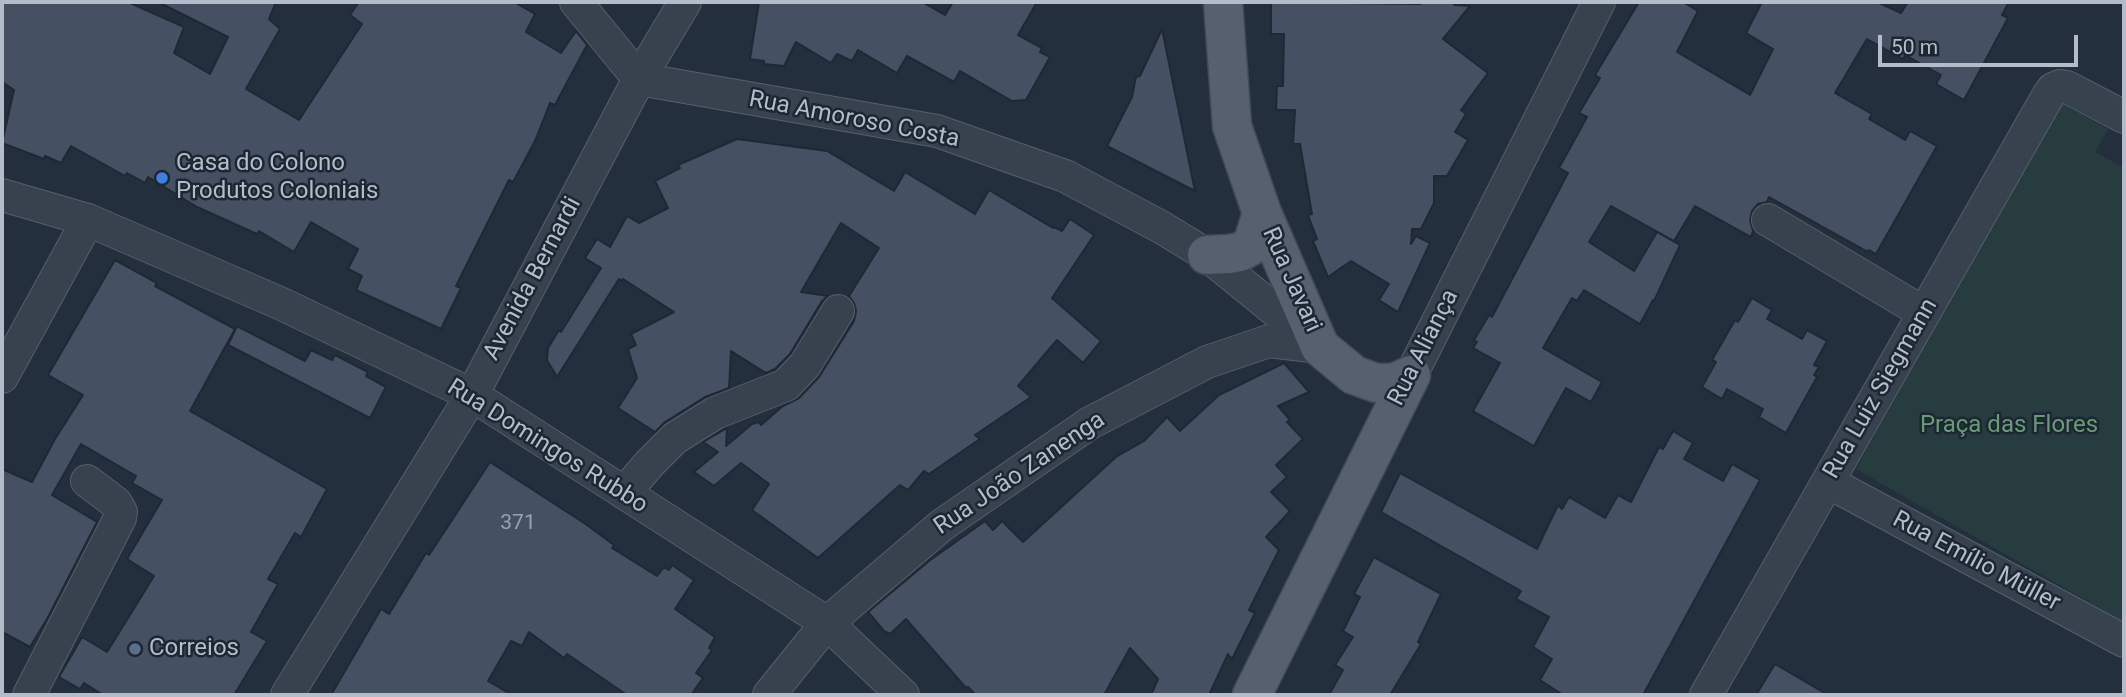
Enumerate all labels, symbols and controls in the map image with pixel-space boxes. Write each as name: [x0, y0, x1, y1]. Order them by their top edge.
scale bar: [1881, 21, 2080, 65]
text: 50 m: [1891, 35, 1938, 59]
street label: Rua Amoroso Costa: [746, 85, 962, 155]
place label: Casa do Colono Produtos Coloniais: [176, 150, 378, 206]
marker: Casa do Colono Produtos Coloniais: [154, 170, 170, 186]
street label: Avenida Bernardi: [478, 193, 588, 365]
street label: Rua Javari: [1255, 223, 1327, 337]
street label: Rua Aliança: [1383, 285, 1465, 411]
street label: Rua Luiz Siegmann: [1818, 294, 1944, 484]
street label: Rua Domingos Rubbo: [442, 374, 652, 520]
street label: Rua João Zanenga: [929, 406, 1111, 542]
park label: Praça das Flores: [1920, 412, 2098, 440]
street label: Rua Emílio Müller: [1887, 506, 2065, 618]
house number: 371: [500, 511, 536, 537]
place label: Correios: [149, 635, 239, 663]
marker: Correios: [127, 641, 143, 657]

